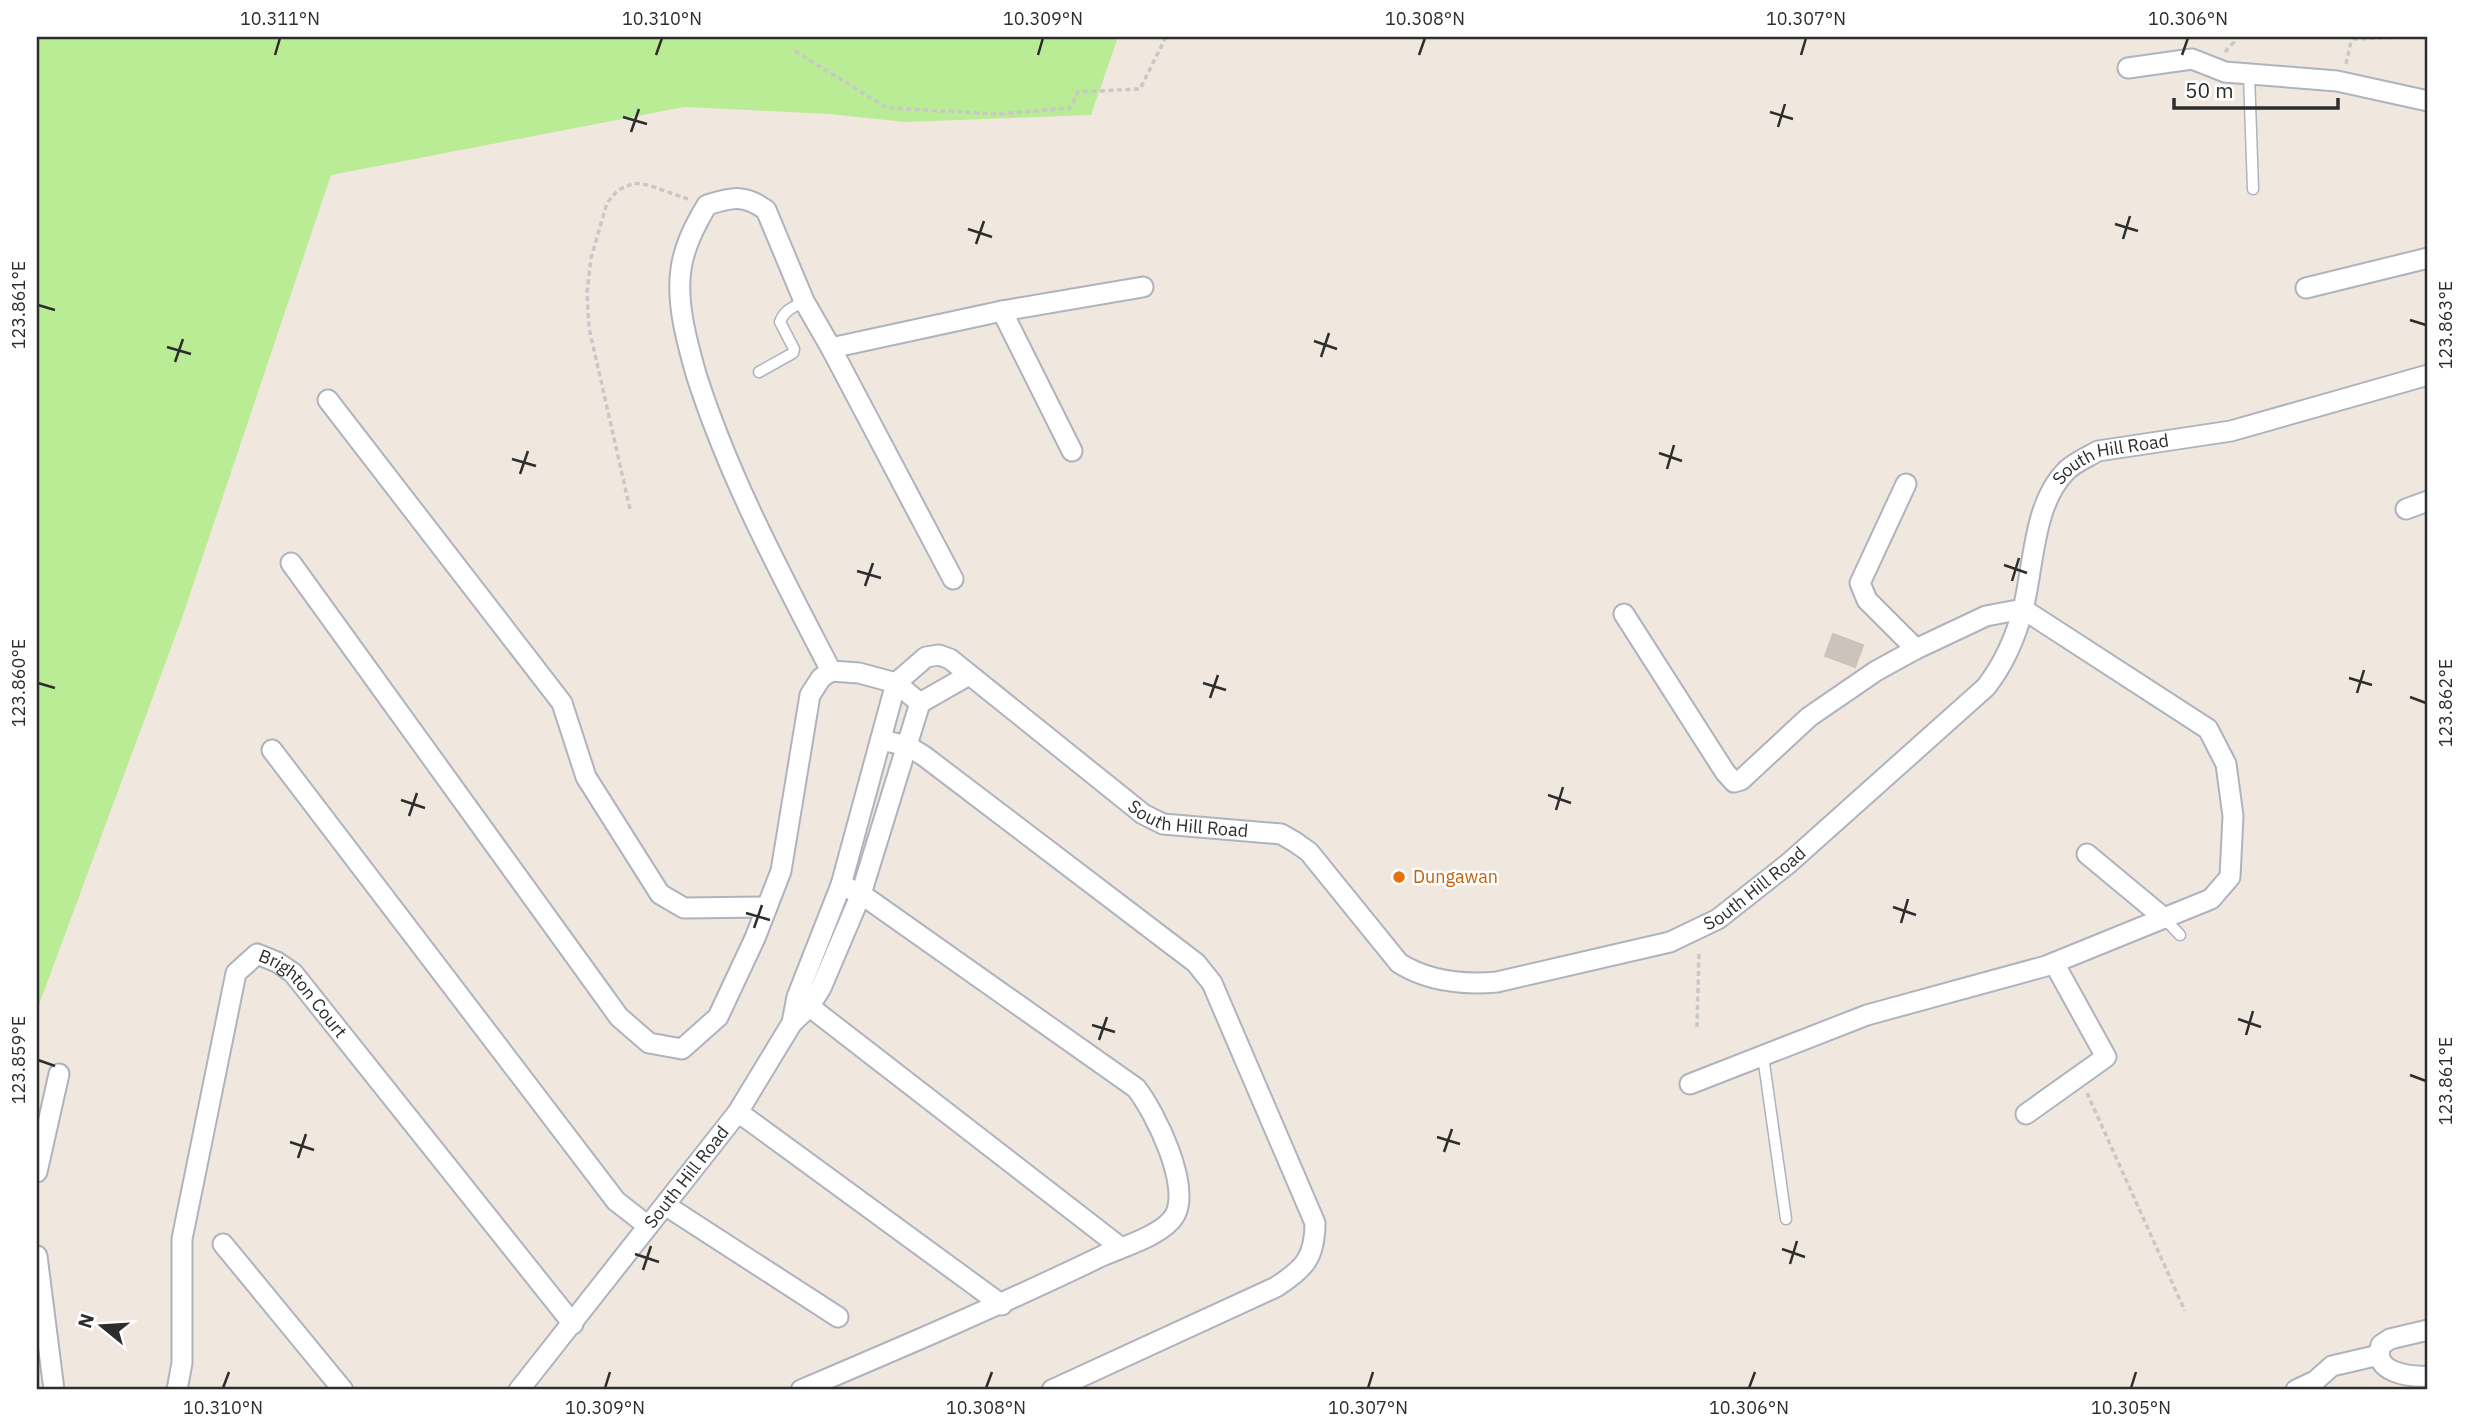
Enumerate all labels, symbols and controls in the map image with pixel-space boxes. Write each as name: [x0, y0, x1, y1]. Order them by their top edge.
text: 10.311°N: [240, 7, 320, 30]
text: 10.310°N: [622, 7, 702, 30]
text: 10.309°N: [1003, 7, 1083, 30]
text: 10.308°N: [1385, 7, 1465, 30]
text: 10.307°N: [1766, 7, 1846, 30]
text: 10.306°N: [2148, 7, 2228, 30]
scale bar: [2174, 66, 2339, 110]
text: 50 m: [2185, 76, 2234, 104]
text: 123.861°E: [7, 261, 30, 349]
text: 123.863°E: [2434, 281, 2457, 369]
street label: South Hill Road: [2047, 429, 2170, 489]
text: 123.860°E: [7, 639, 30, 727]
text: 123.862°E: [2434, 659, 2457, 747]
street label: South Hill Road: [1123, 794, 1249, 842]
street label: South Hill Road: [1699, 841, 1810, 935]
place label: Dungawan: [1413, 865, 1498, 888]
marker: Dungawan: [1391, 869, 1407, 885]
street label: Brighton Court: [256, 944, 352, 1042]
text: 123.859°E: [7, 1016, 30, 1104]
text: 123.861°E: [2434, 1037, 2457, 1125]
street label: South Hill Road: [639, 1121, 734, 1233]
north arrow: [66, 1290, 136, 1360]
text: N: [72, 1310, 99, 1331]
text: 10.310°N: [183, 1396, 263, 1419]
text: 10.309°N: [565, 1396, 645, 1419]
text: 10.308°N: [946, 1396, 1026, 1419]
text: 10.307°N: [1328, 1396, 1408, 1419]
text: 10.306°N: [1709, 1396, 1789, 1419]
text: 10.305°N: [2091, 1396, 2171, 1419]

